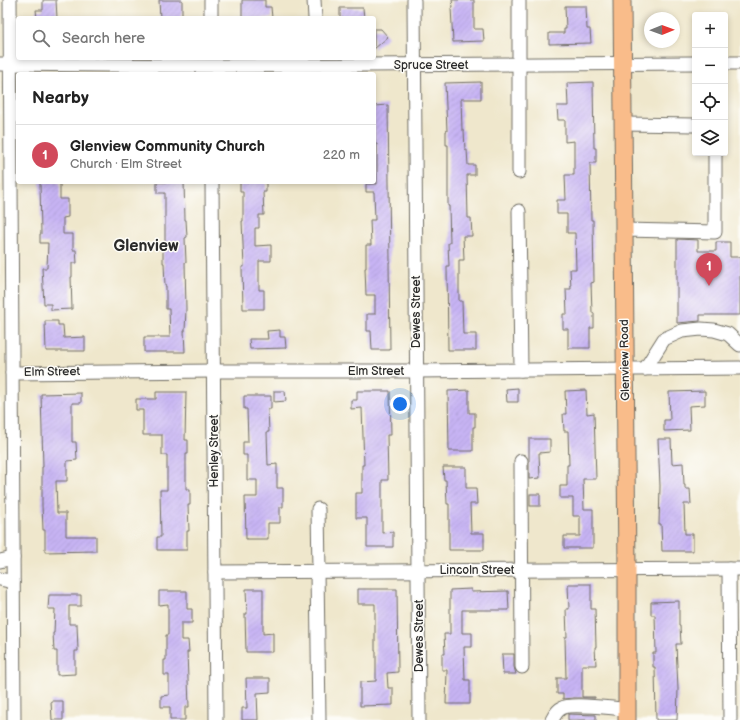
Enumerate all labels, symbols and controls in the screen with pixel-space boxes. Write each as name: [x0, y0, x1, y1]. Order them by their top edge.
north arrow: [644, 12, 680, 48]
map controls: [692, 12, 728, 156]
button: +: [692, 12, 728, 48]
search box: [16, 16, 376, 60]
icon: search: [30, 27, 52, 49]
text: Search here: [62, 29, 145, 48]
button: −: [692, 48, 728, 84]
street label: Spruce Street: [394, 58, 469, 73]
button: locate: [692, 84, 728, 120]
text: Nearby: [32, 88, 89, 108]
button: layers: [692, 120, 728, 156]
text: Glenview Community Church: [70, 137, 265, 156]
text: 1: [42, 147, 48, 163]
text: 220 m: [323, 147, 360, 163]
text: Church · Elm Street: [70, 156, 182, 172]
district label: Glenview: [113, 237, 179, 256]
pin: 1: [696, 253, 722, 286]
street label: Dewes Street: [409, 275, 424, 348]
street label: Glenview Road: [617, 319, 633, 401]
street label: Elm Street: [24, 364, 81, 380]
street label: Elm Street: [348, 364, 405, 379]
your location: [390, 394, 410, 414]
street label: Henley Street: [207, 414, 222, 487]
street label: Lincoln Street: [439, 563, 515, 578]
street label: Dewes Street: [412, 599, 427, 672]

